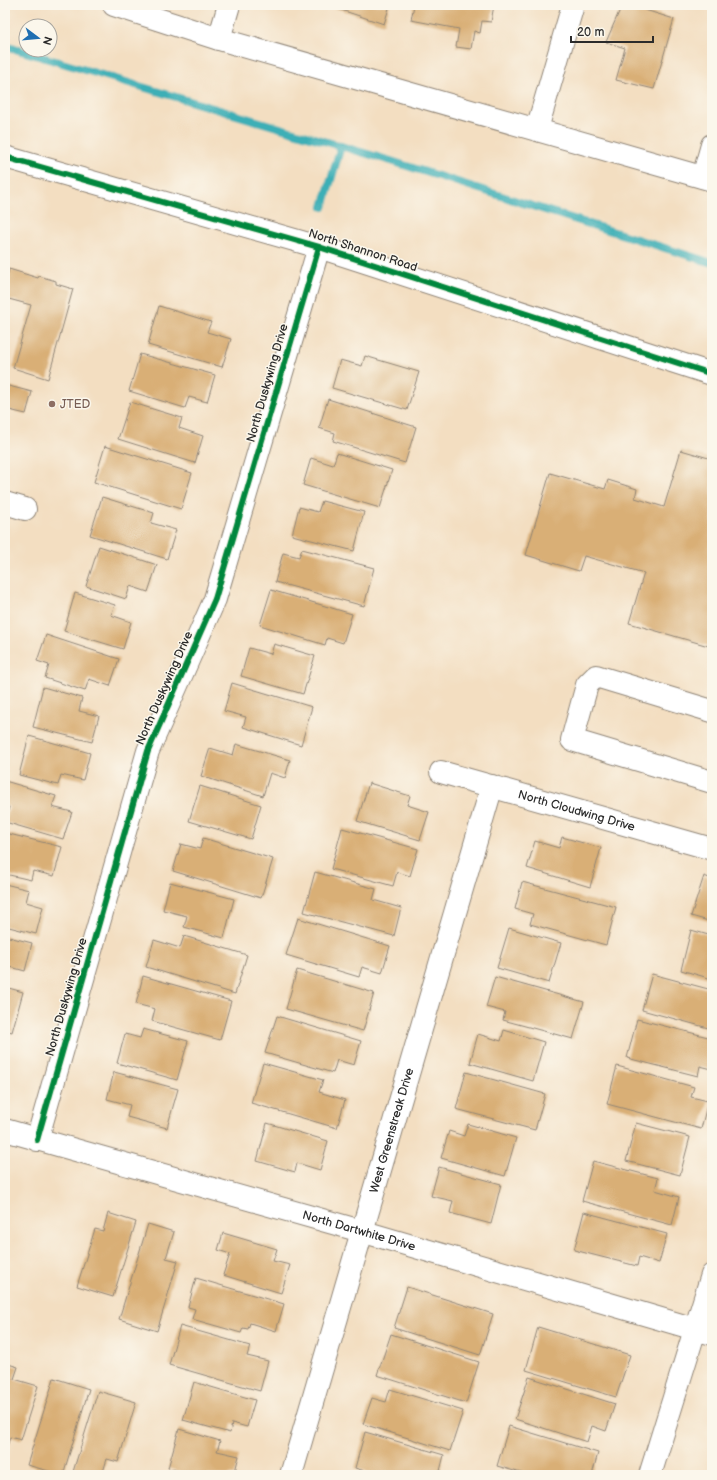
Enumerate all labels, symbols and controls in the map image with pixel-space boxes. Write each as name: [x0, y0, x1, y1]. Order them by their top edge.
north arrow: [18, 18, 58, 58]
scale bar: [571, 18, 653, 44]
text: 20 m: [577, 25, 604, 40]
text: N: [40, 35, 55, 46]
street label: North Shannon Road: [306, 226, 419, 275]
street label: North Duskywing Drive: [243, 322, 292, 444]
place label: JTED: [60, 397, 91, 412]
marker: JTED: [47, 399, 57, 409]
street label: North Duskywing Drive: [133, 629, 196, 747]
street label: North Cloudwing Drive: [516, 787, 637, 835]
street label: North Duskywing Drive: [42, 936, 91, 1058]
street label: West Greenstreak Drive: [367, 1066, 417, 1195]
street label: North Dartwhite Drive: [301, 1208, 417, 1255]

